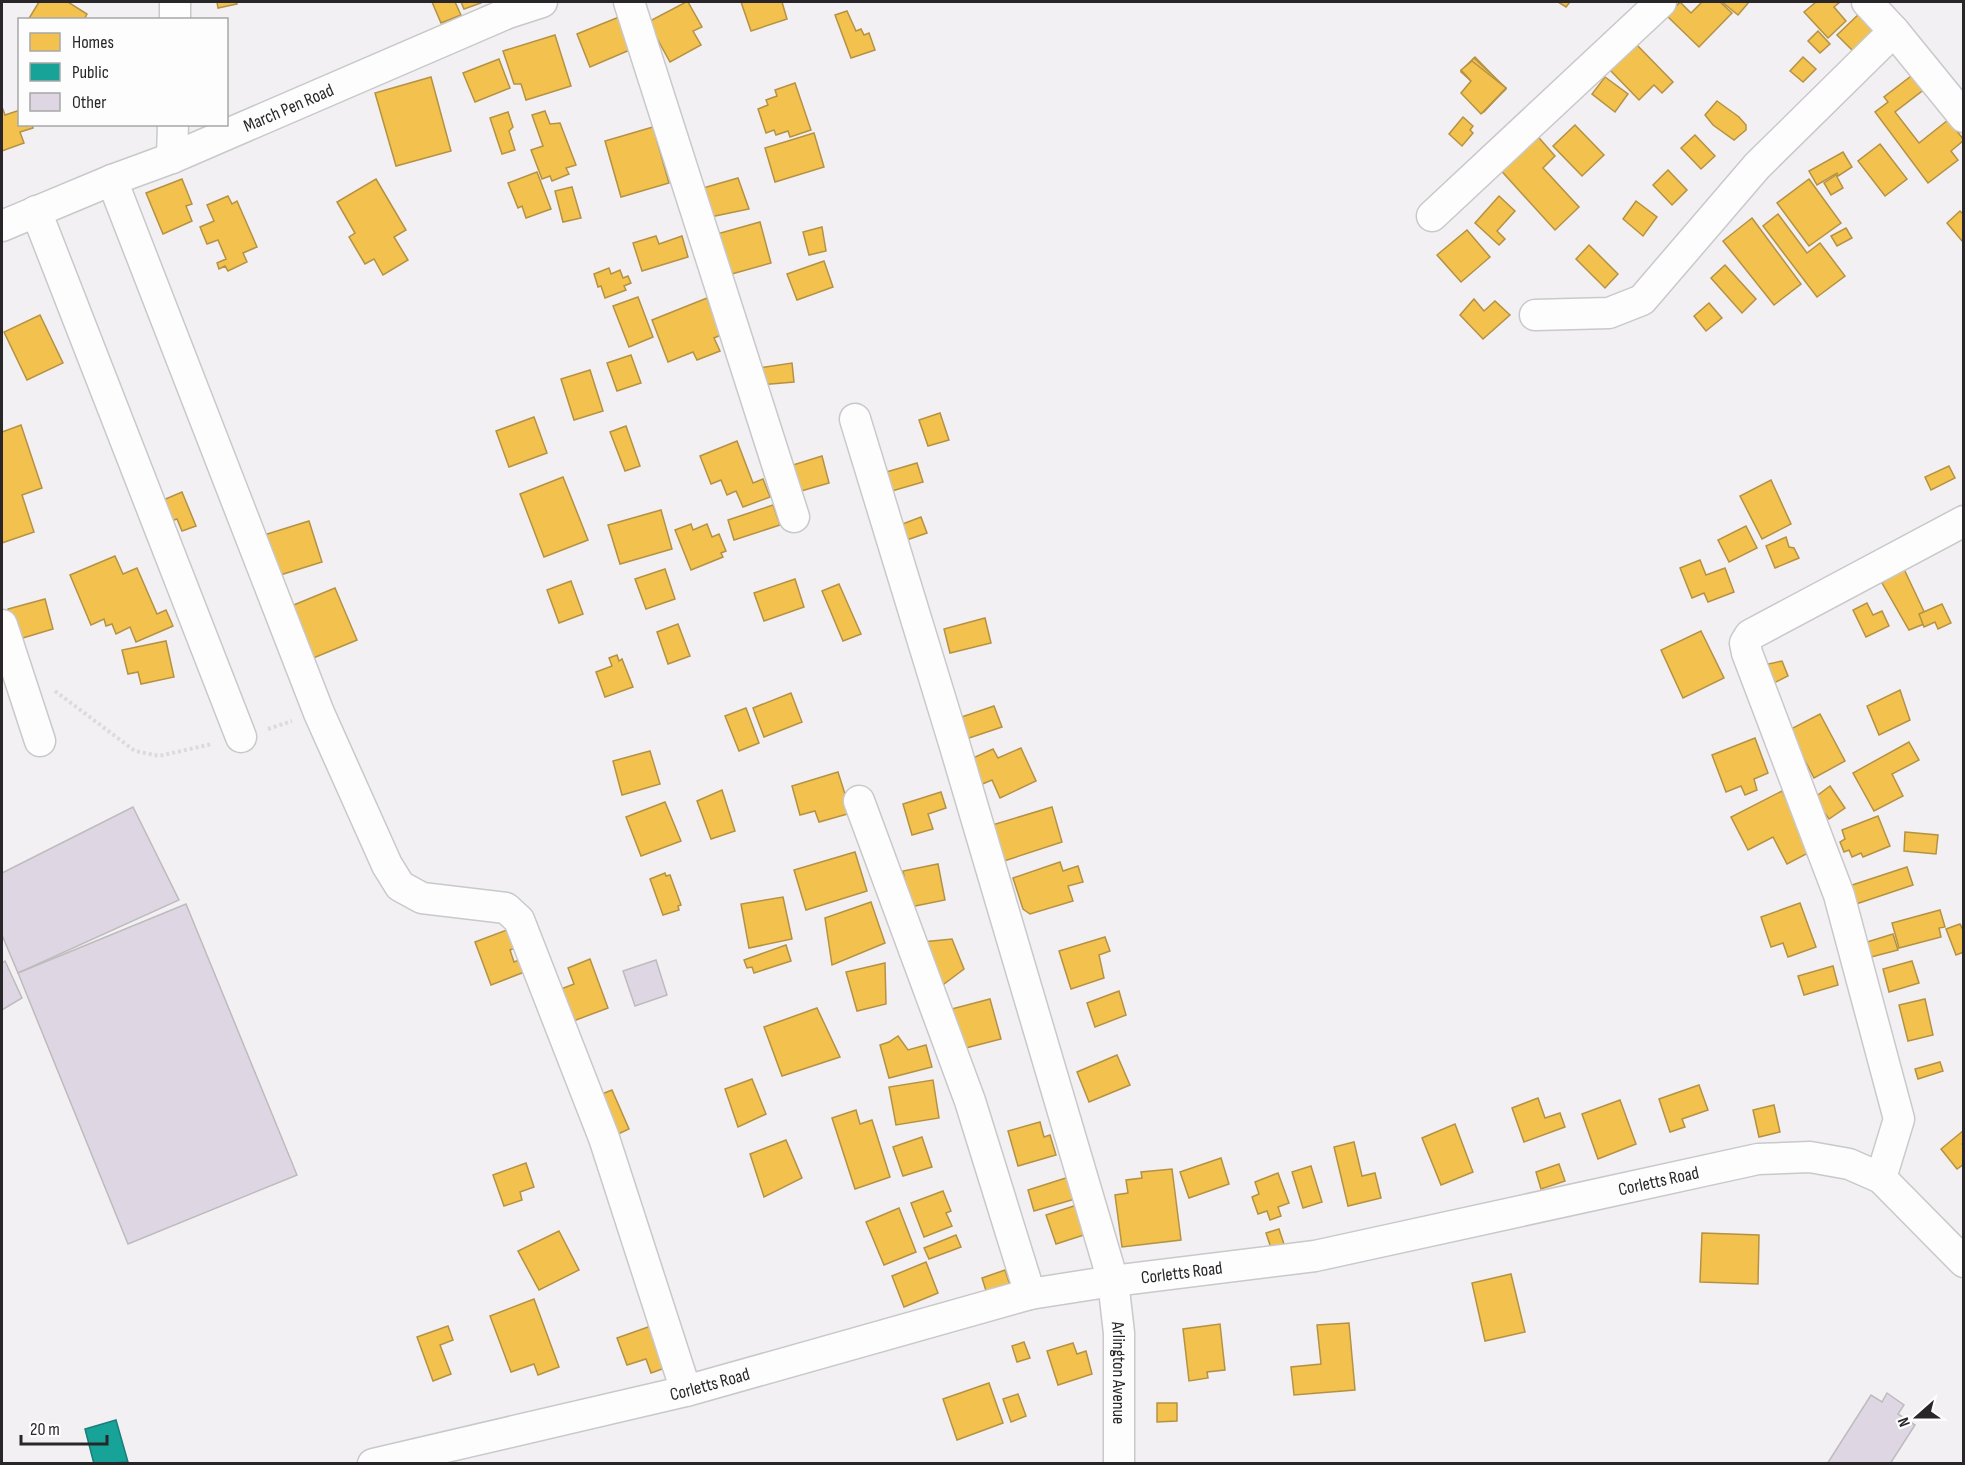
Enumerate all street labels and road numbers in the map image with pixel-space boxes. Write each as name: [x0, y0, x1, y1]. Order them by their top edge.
street label: March Pen Road: [240, 79, 337, 136]
street label: Corletts Road: [1616, 1162, 1701, 1200]
street label: Corletts Road: [1140, 1257, 1224, 1288]
street label: Arlington Avenue: [1107, 1319, 1130, 1424]
street label: Corletts Road: [668, 1363, 752, 1405]

